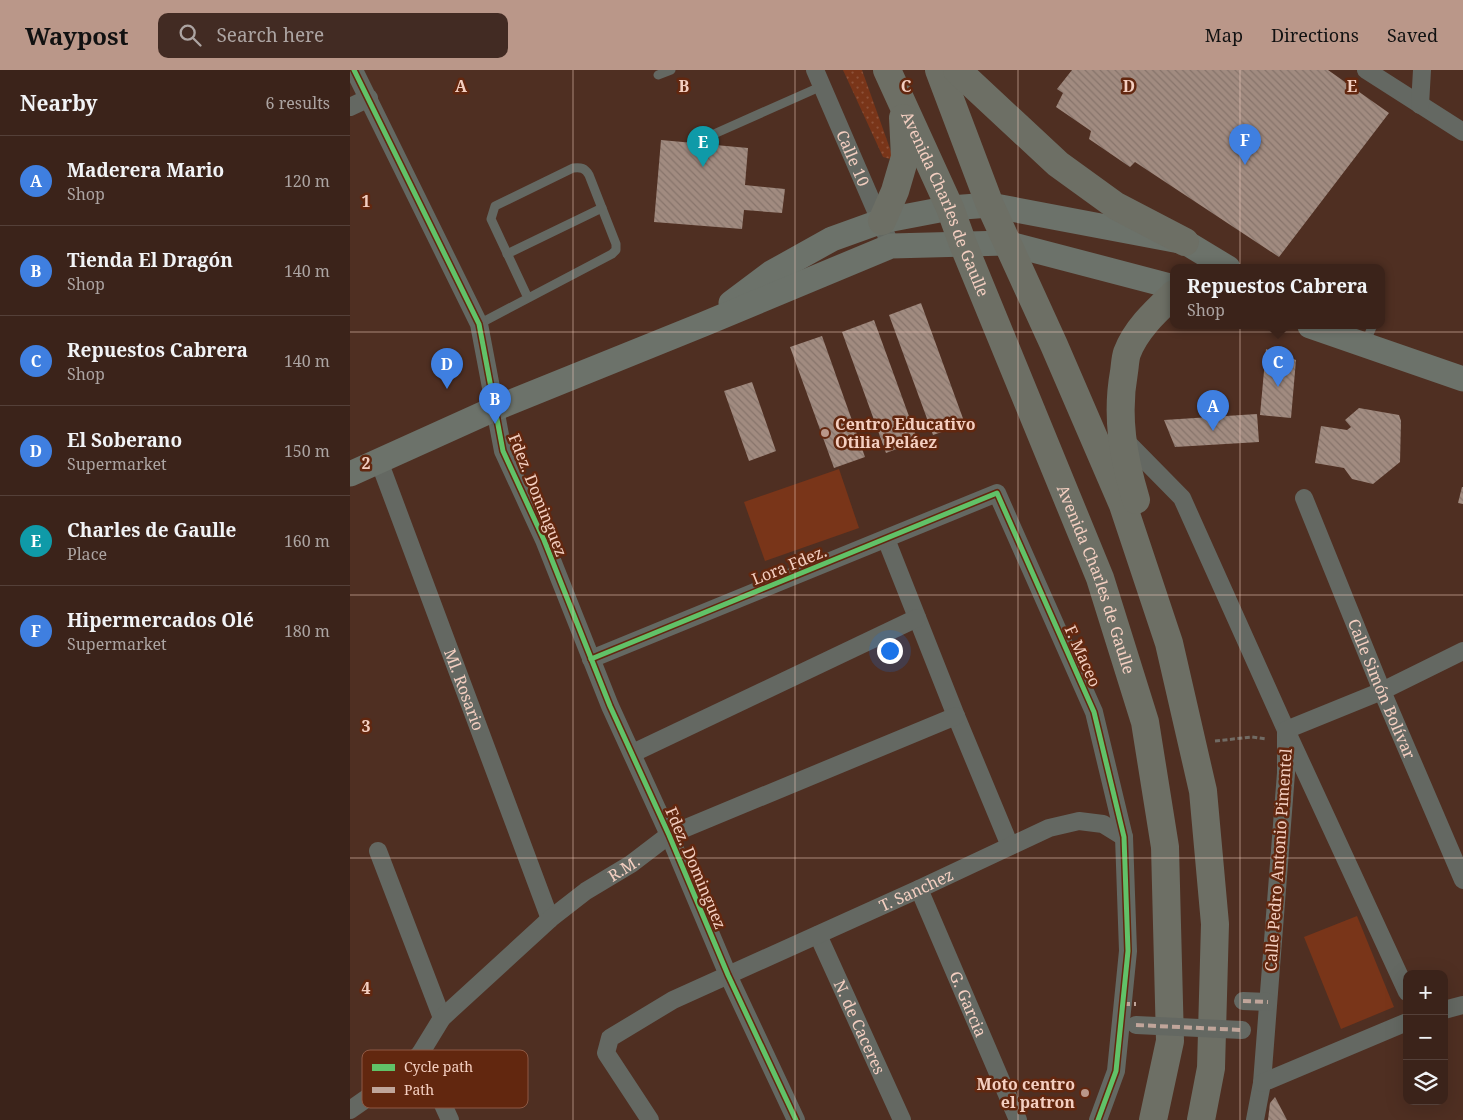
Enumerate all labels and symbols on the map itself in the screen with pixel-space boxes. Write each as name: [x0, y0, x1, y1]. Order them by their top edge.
text: A: [455, 75, 468, 97]
text: B: [679, 75, 690, 97]
text: C: [901, 75, 912, 97]
text: D: [1123, 75, 1135, 97]
text: E: [1347, 75, 1357, 97]
street label: Avenida Charles de Gaulle: [896, 107, 994, 300]
pin: F: [1229, 124, 1261, 165]
pin: E: [687, 126, 719, 167]
street label: Calle 10: [831, 126, 875, 190]
text: 1: [361, 190, 371, 212]
pin: C: [1262, 346, 1294, 387]
pin: D: [431, 348, 463, 389]
pin: B: [479, 383, 511, 424]
pin: A: [1197, 390, 1229, 431]
place label: Centro Educativo Otilia Peláez: [835, 413, 976, 453]
marker: Centro Educativo Otilia Peláez: [819, 427, 831, 439]
street label: Fdez. Dominguez: [503, 430, 573, 560]
text: 2: [361, 452, 371, 474]
street label: Avenida Charles de Gaulle: [1052, 481, 1140, 677]
street label: Lora Fdez.: [748, 540, 830, 590]
street label: Calle Simón Bolívar: [1343, 615, 1421, 763]
street label: F. Maceo: [1060, 622, 1106, 690]
your location: [877, 638, 903, 664]
street label: Ml. Rosario: [439, 645, 490, 734]
text: 3: [361, 715, 371, 737]
street label: Calle Pedro Antonio Pimentel: [1259, 748, 1297, 972]
street label: Fdez. Dominguez: [660, 804, 732, 932]
street label: R.M.: [604, 850, 644, 886]
street label: T. Sanchez: [875, 864, 957, 917]
street label: G. Garcia: [944, 968, 992, 1040]
street label: N. de Caceres: [829, 976, 891, 1078]
text: 4: [361, 977, 371, 999]
legend: [362, 1050, 528, 1108]
text: Cycle path: [404, 1057, 473, 1076]
place label: Moto centro el patron: [977, 1073, 1075, 1113]
text: Path: [404, 1080, 434, 1099]
marker: Moto centro el patron: [1079, 1087, 1091, 1099]

